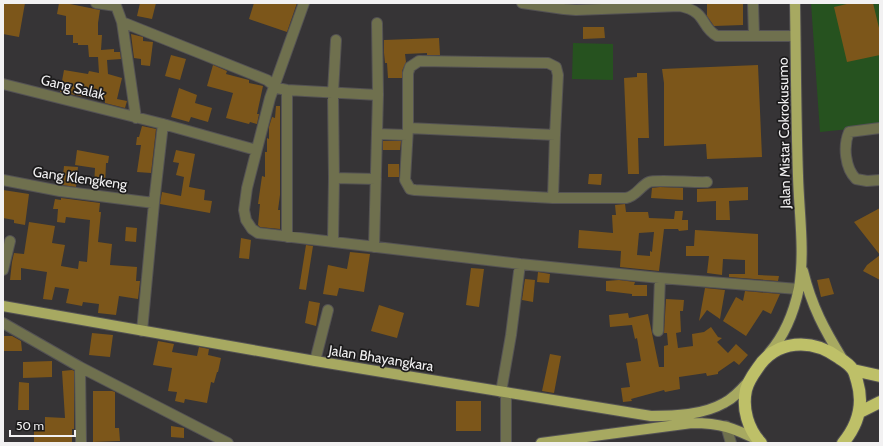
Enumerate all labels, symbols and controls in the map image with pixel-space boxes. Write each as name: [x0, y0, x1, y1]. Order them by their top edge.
street label: Jalan Mistar Cokrokusumo: [774, 57, 794, 210]
street label: Gang Salak: [39, 70, 108, 104]
street label: Gang Klengkeng: [32, 162, 129, 194]
street label: Jalan Bhayangkara: [326, 341, 435, 375]
scale bar: [10, 412, 75, 438]
text: 50 m: [16, 418, 44, 433]

